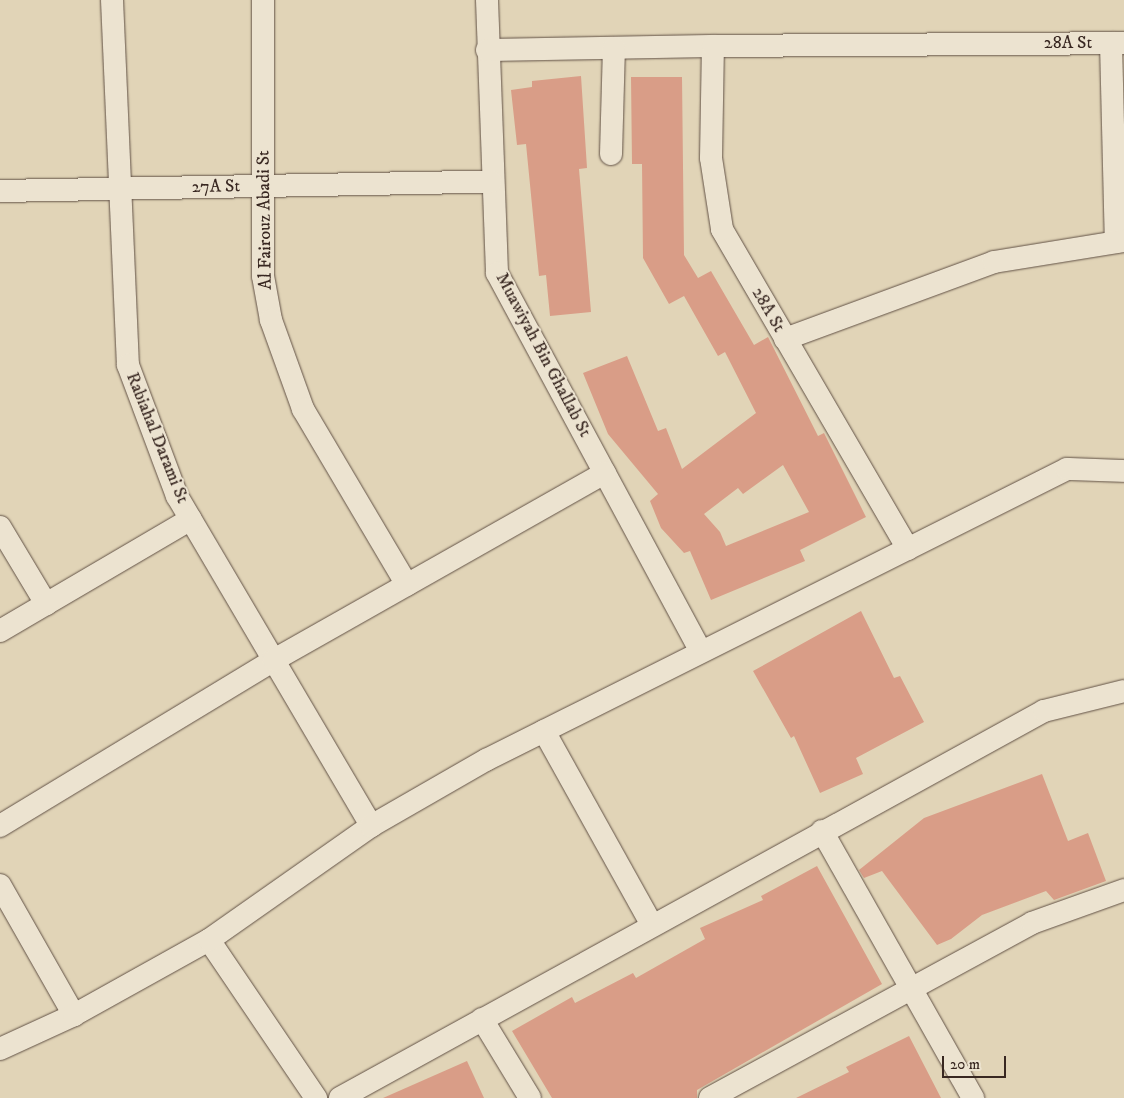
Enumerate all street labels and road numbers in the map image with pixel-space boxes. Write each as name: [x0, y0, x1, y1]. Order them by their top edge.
street label: 28A St: [1044, 32, 1092, 54]
street label: Al Fairouz Abadi St: [253, 150, 277, 290]
street label: 27A St: [192, 176, 240, 198]
street label: Muawiyah Bin Ghallab St: [491, 269, 595, 441]
street label: 28A St: [747, 284, 789, 336]
street label: Rabiahal Darami St: [121, 369, 193, 507]

